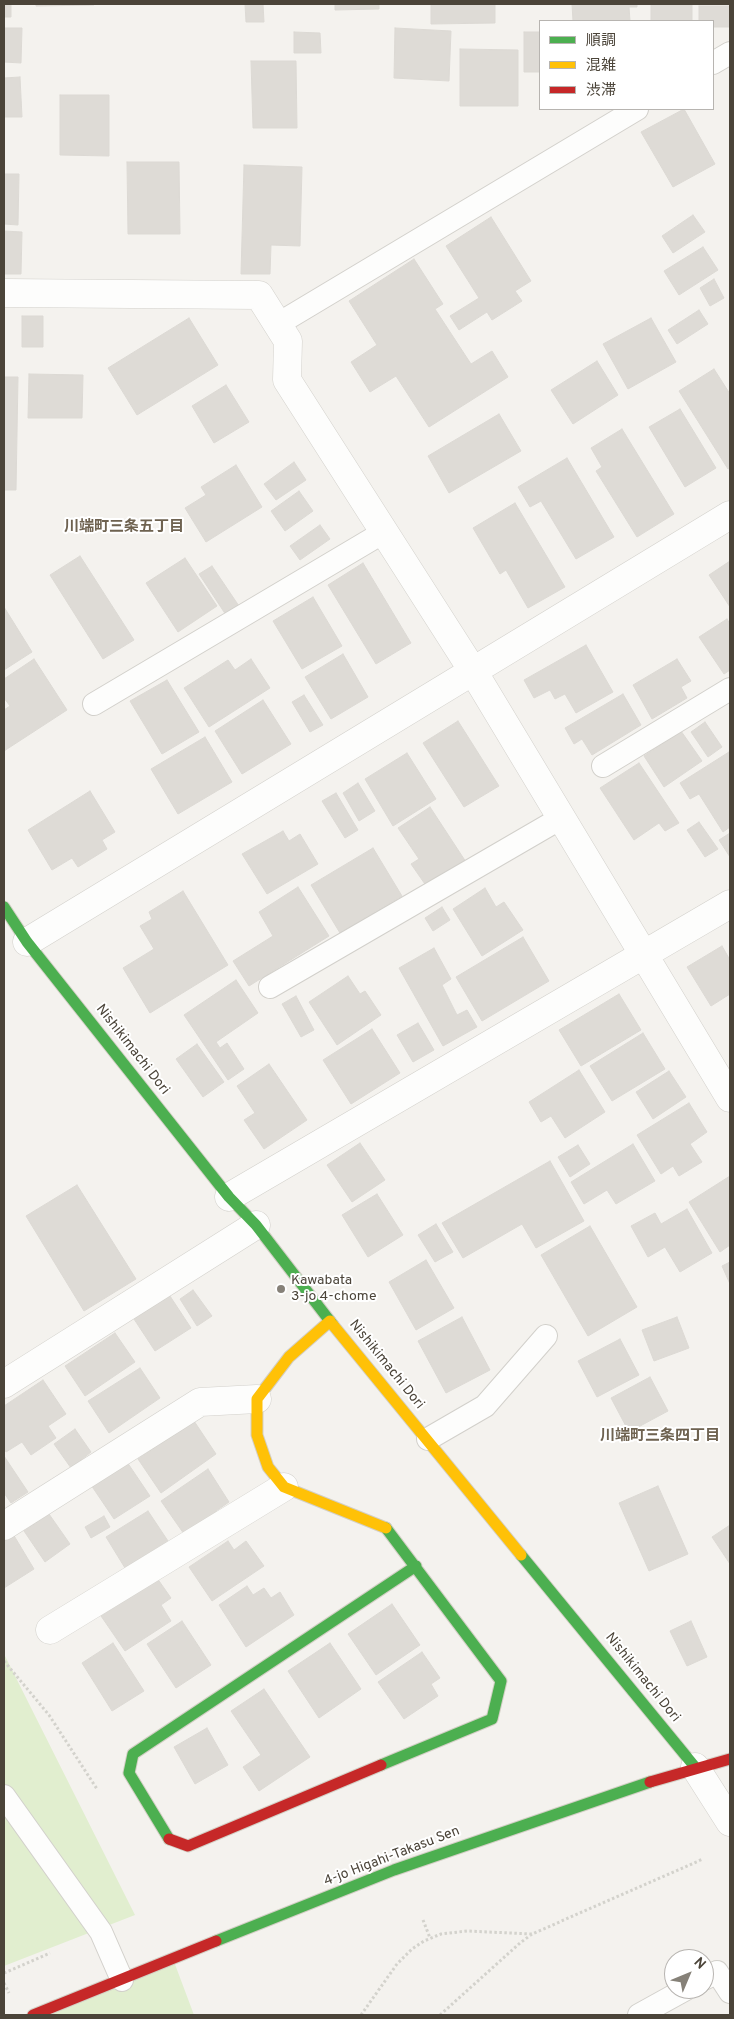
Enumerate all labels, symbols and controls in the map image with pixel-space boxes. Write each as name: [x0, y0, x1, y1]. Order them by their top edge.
legend: [539, 20, 714, 110]
text: 順調: [586, 32, 616, 51]
text: 混雑: [586, 57, 616, 76]
text: 渋滞: [586, 82, 616, 101]
district label: 川端町三条五丁目: [64, 519, 184, 537]
street label: Nishikimachi Dori: [92, 1002, 172, 1098]
place label: Kawabata 3-jo 4-chome: [291, 1273, 376, 1305]
marker: Kawabata 3-jo 4-chome: [275, 1283, 287, 1295]
street label: Nishikimachi Dori: [345, 1317, 427, 1413]
district label: 川端町三条四丁目: [600, 1428, 720, 1446]
street label: Nishikimachi Dori: [601, 1630, 683, 1726]
street label: 4-jo Higahi-Takasu Sen: [322, 1823, 462, 1891]
north arrow: [664, 1949, 714, 1999]
text: N: [690, 1954, 709, 1973]

